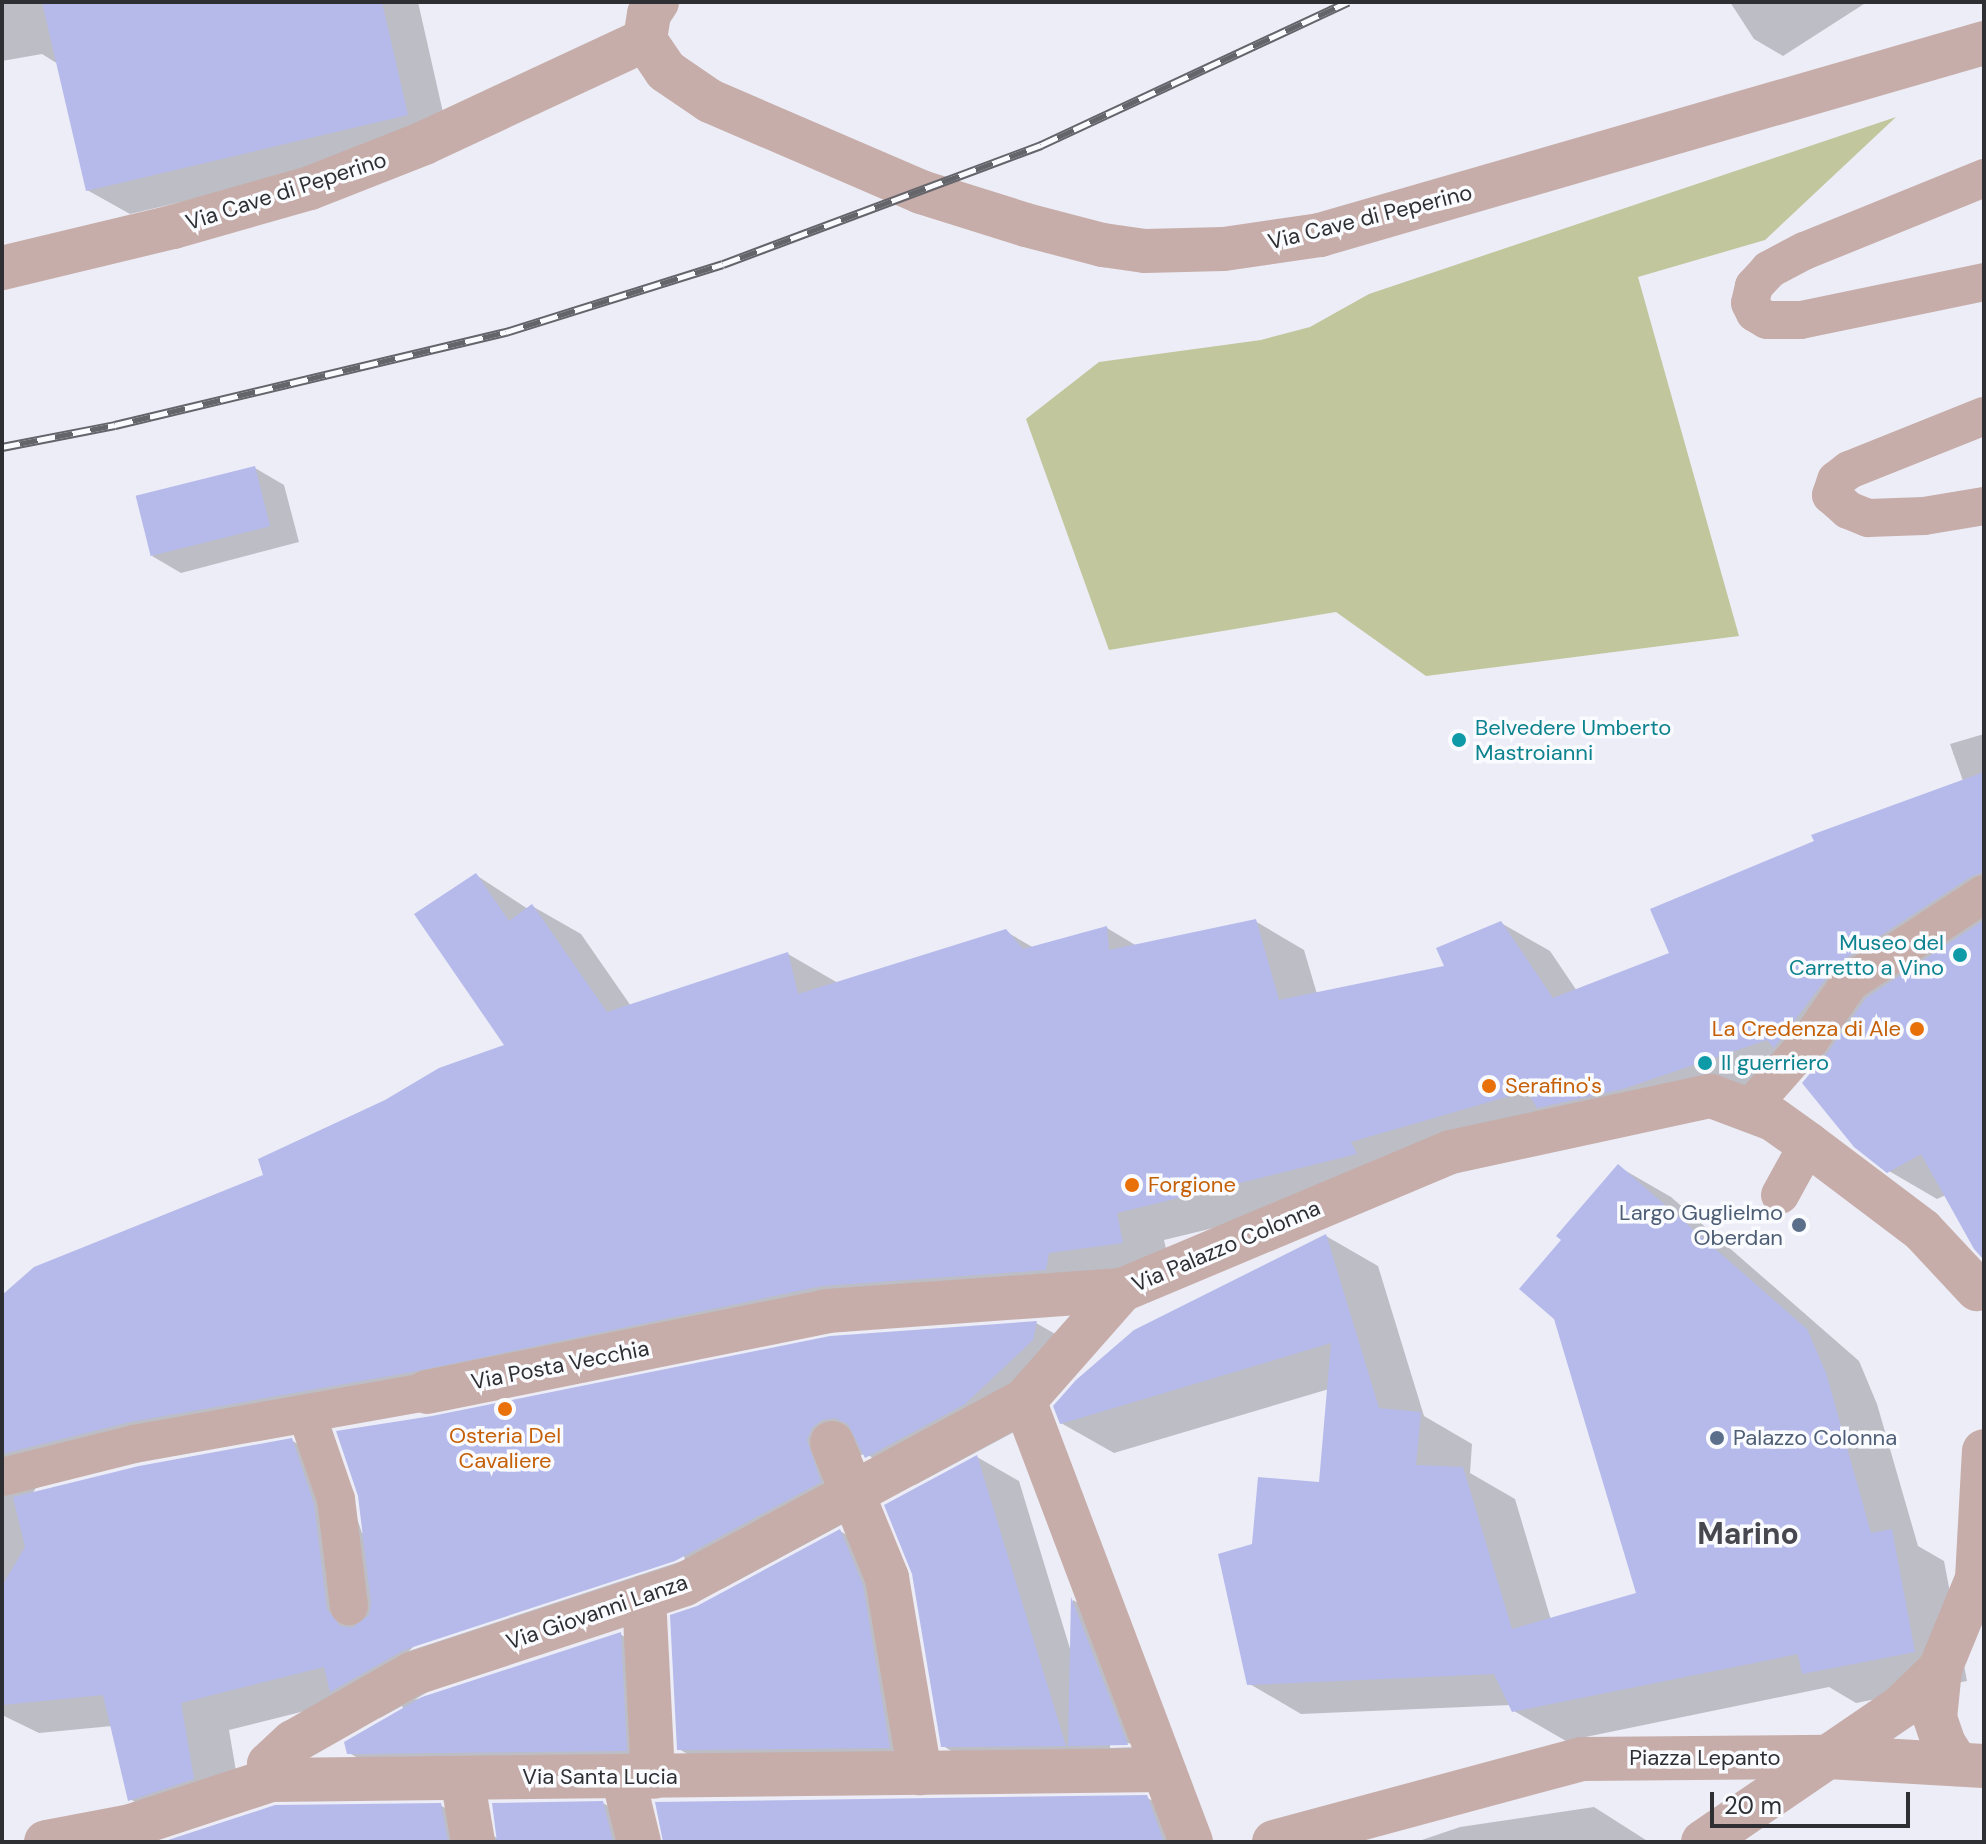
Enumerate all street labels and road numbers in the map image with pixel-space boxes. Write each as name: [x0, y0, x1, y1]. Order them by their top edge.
street label: Via Cave di Peperino: [182, 146, 390, 236]
street label: Via Cave di Peperino: [1265, 179, 1475, 255]
street label: Via Palazzo Colonna: [1128, 1194, 1324, 1298]
street label: Via Posta Vecchia: [469, 1335, 651, 1395]
street label: Via Giovanni Lanza: [503, 1569, 691, 1655]
street label: Piazza Lepanto: [1629, 1745, 1781, 1771]
street label: Via Santa Lucia: [522, 1764, 678, 1790]

